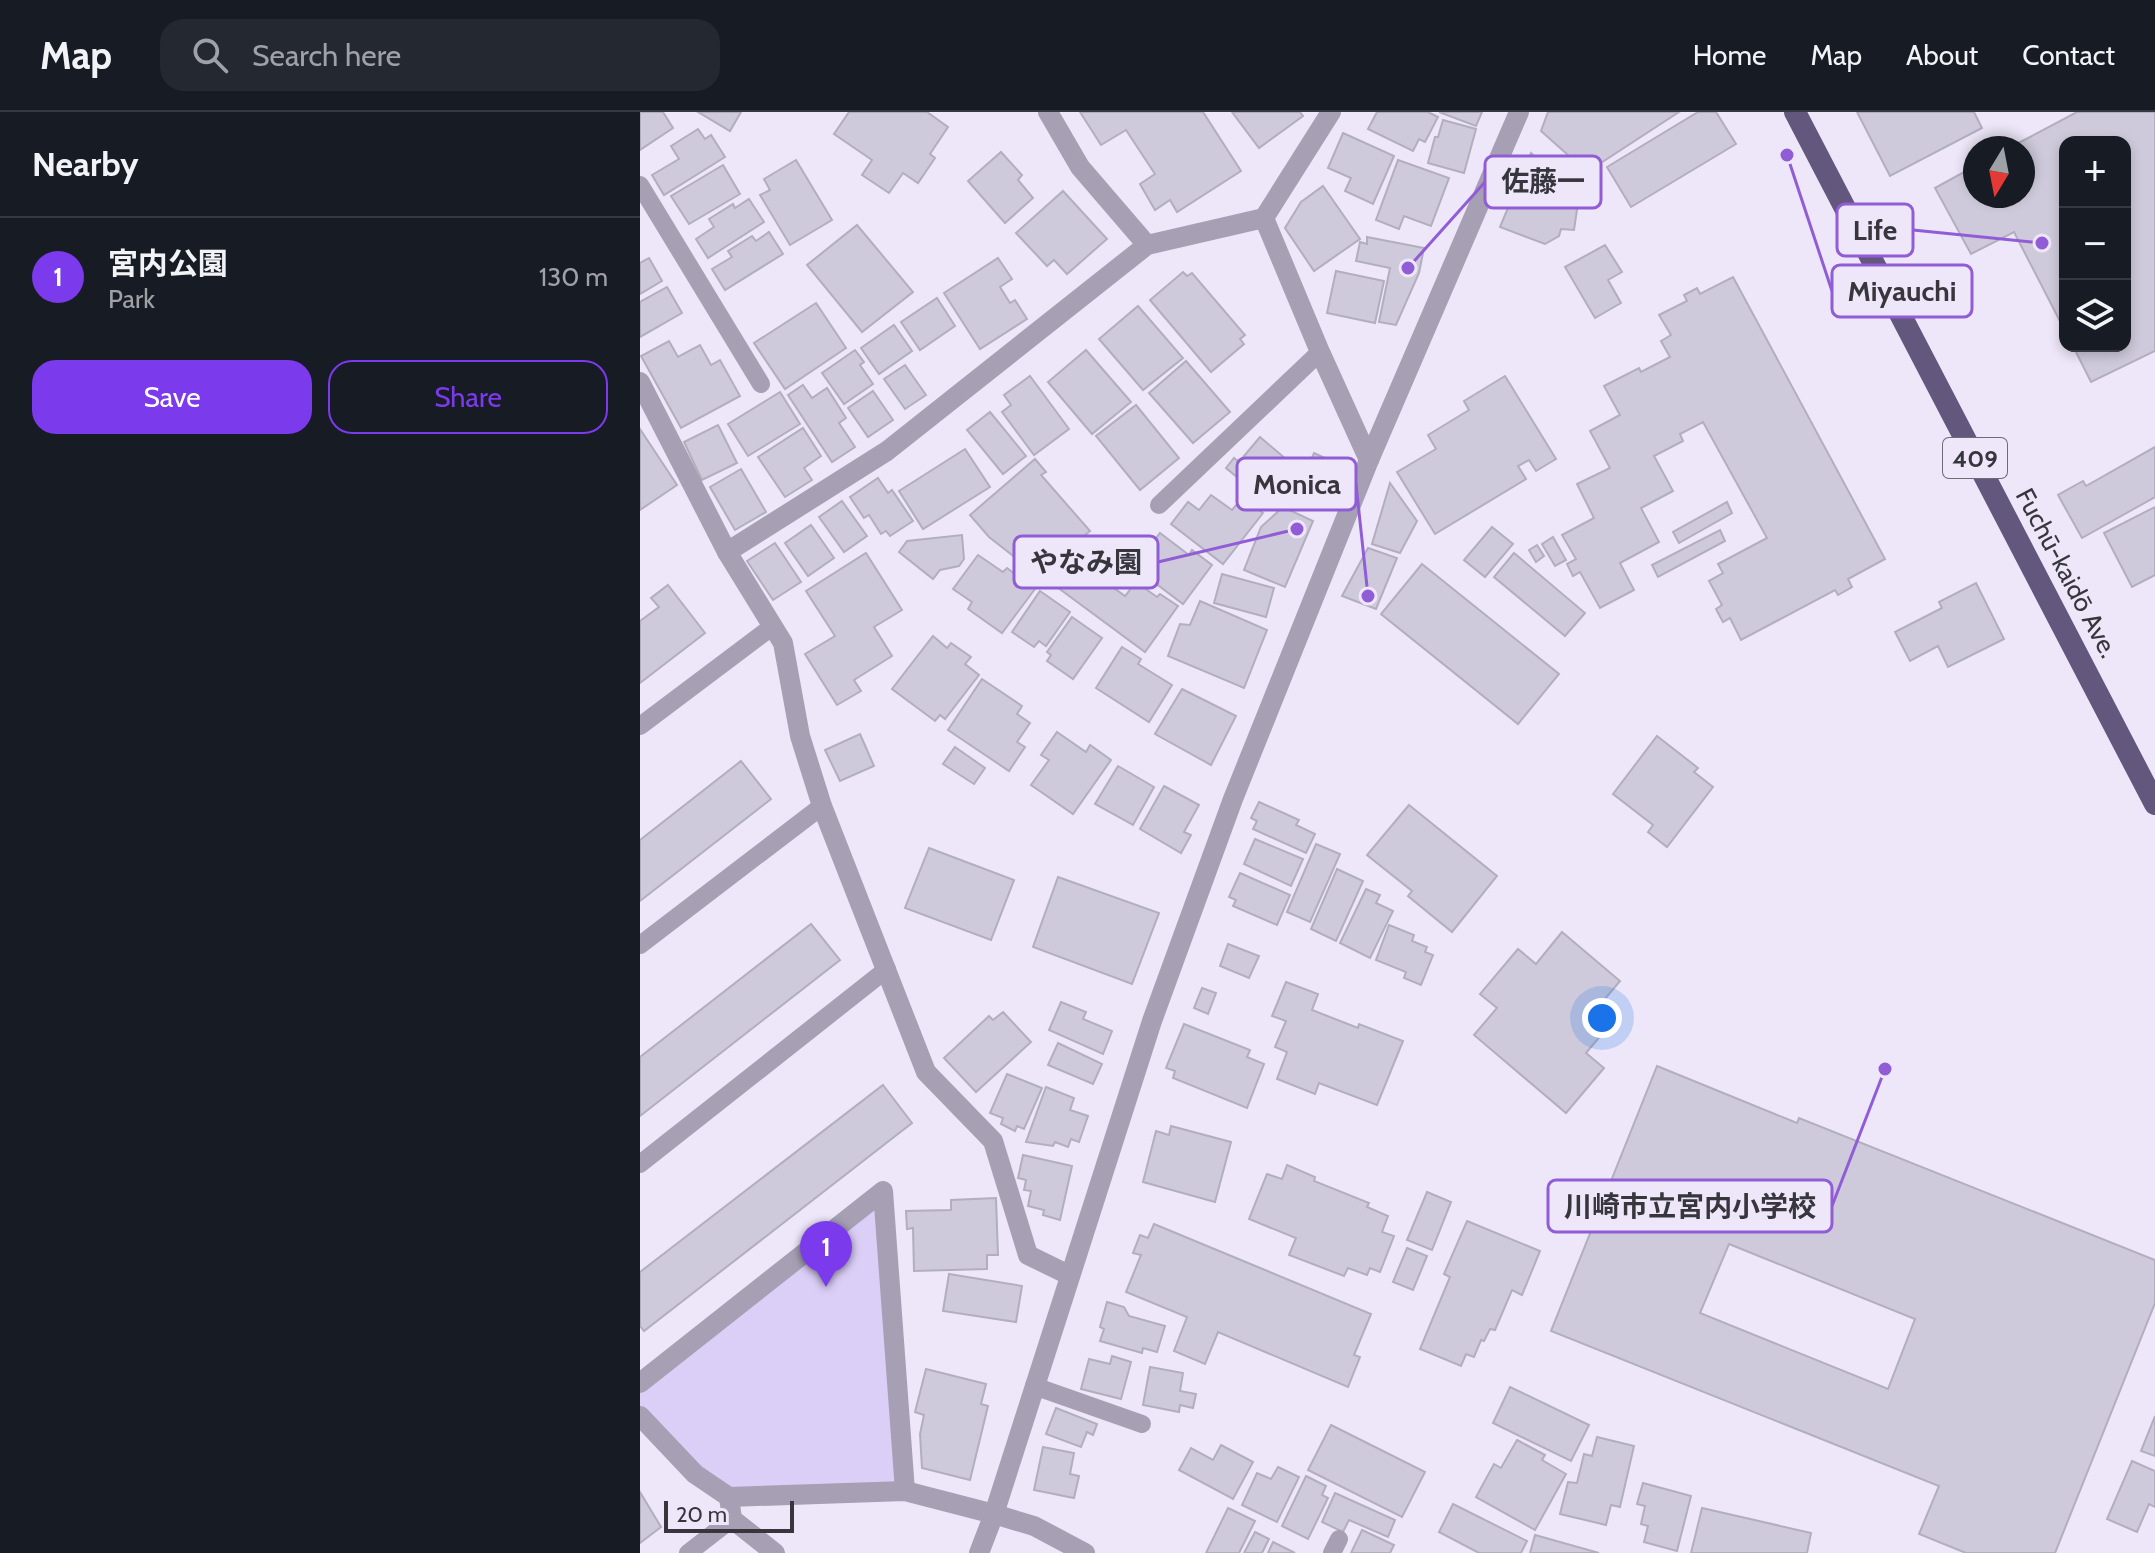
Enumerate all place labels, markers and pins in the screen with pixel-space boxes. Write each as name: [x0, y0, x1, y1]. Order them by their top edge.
callout: 佐藤一: [1485, 156, 1601, 208]
callout: Life: [1837, 204, 1913, 256]
callout: Miyauchi: [1832, 265, 1972, 317]
callout: Monica: [1237, 458, 1356, 510]
callout: やなみ園: [1014, 536, 1158, 588]
callout: 川崎市立宮内小学校: [1548, 1180, 1832, 1232]
pin: 1: [800, 1221, 852, 1287]

